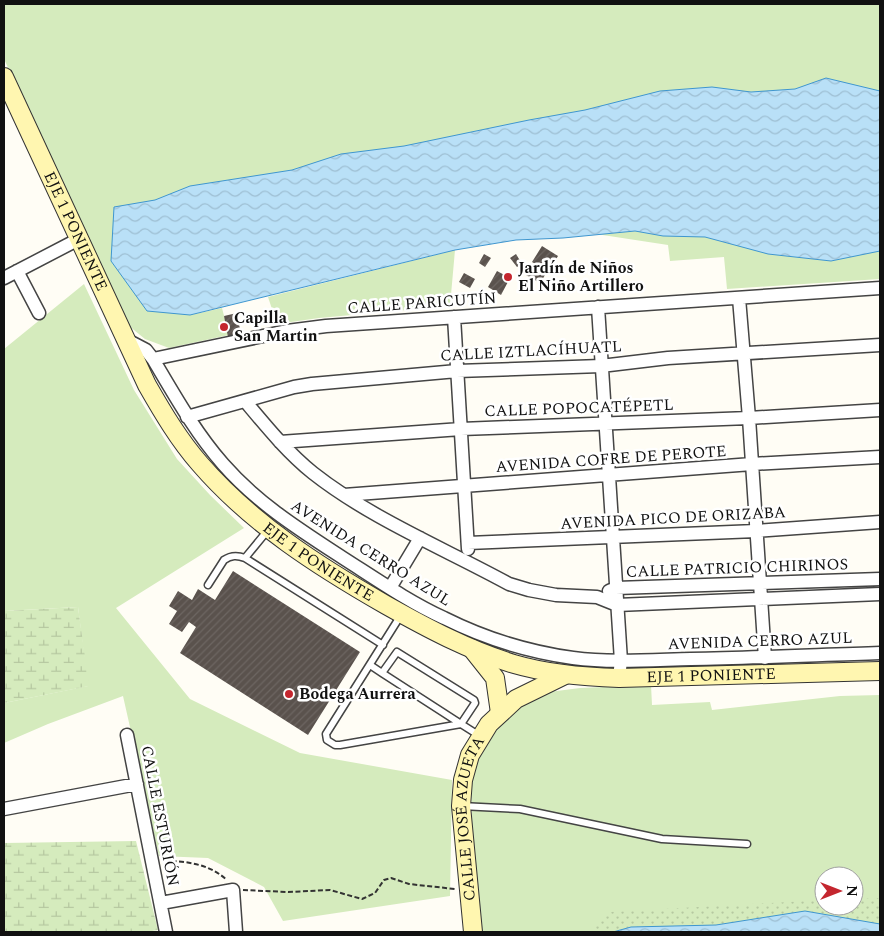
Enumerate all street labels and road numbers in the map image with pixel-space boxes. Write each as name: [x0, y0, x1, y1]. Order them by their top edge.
street label: EJE 1 PONIENTE: [37, 167, 114, 295]
street label: CALLE PARICUTÍN: [347, 286, 497, 320]
street label: CALLE IZTLACÍHUATL: [440, 334, 622, 368]
street label: CALLE POPOCATÉPETL: [484, 393, 674, 423]
street label: AVENIDA COFRE DE PEROTE: [495, 439, 727, 479]
street label: AVENIDA CERRO AZUL: [286, 494, 456, 612]
street label: AVENIDA PICO DE ORIZABA: [560, 500, 786, 536]
street label: EJE 1 PONIENTE: [257, 516, 379, 608]
street label: CALLE PATRICIO CHIRINOS: [626, 552, 848, 584]
street label: AVENIDA CERRO AZUL: [667, 626, 853, 656]
street label: EJE 1 PONIENTE: [646, 662, 776, 689]
street label: CALLE JOSÉ AZUETA: [449, 731, 491, 902]
street label: CALLE ESTURIÓN: [135, 744, 185, 888]

